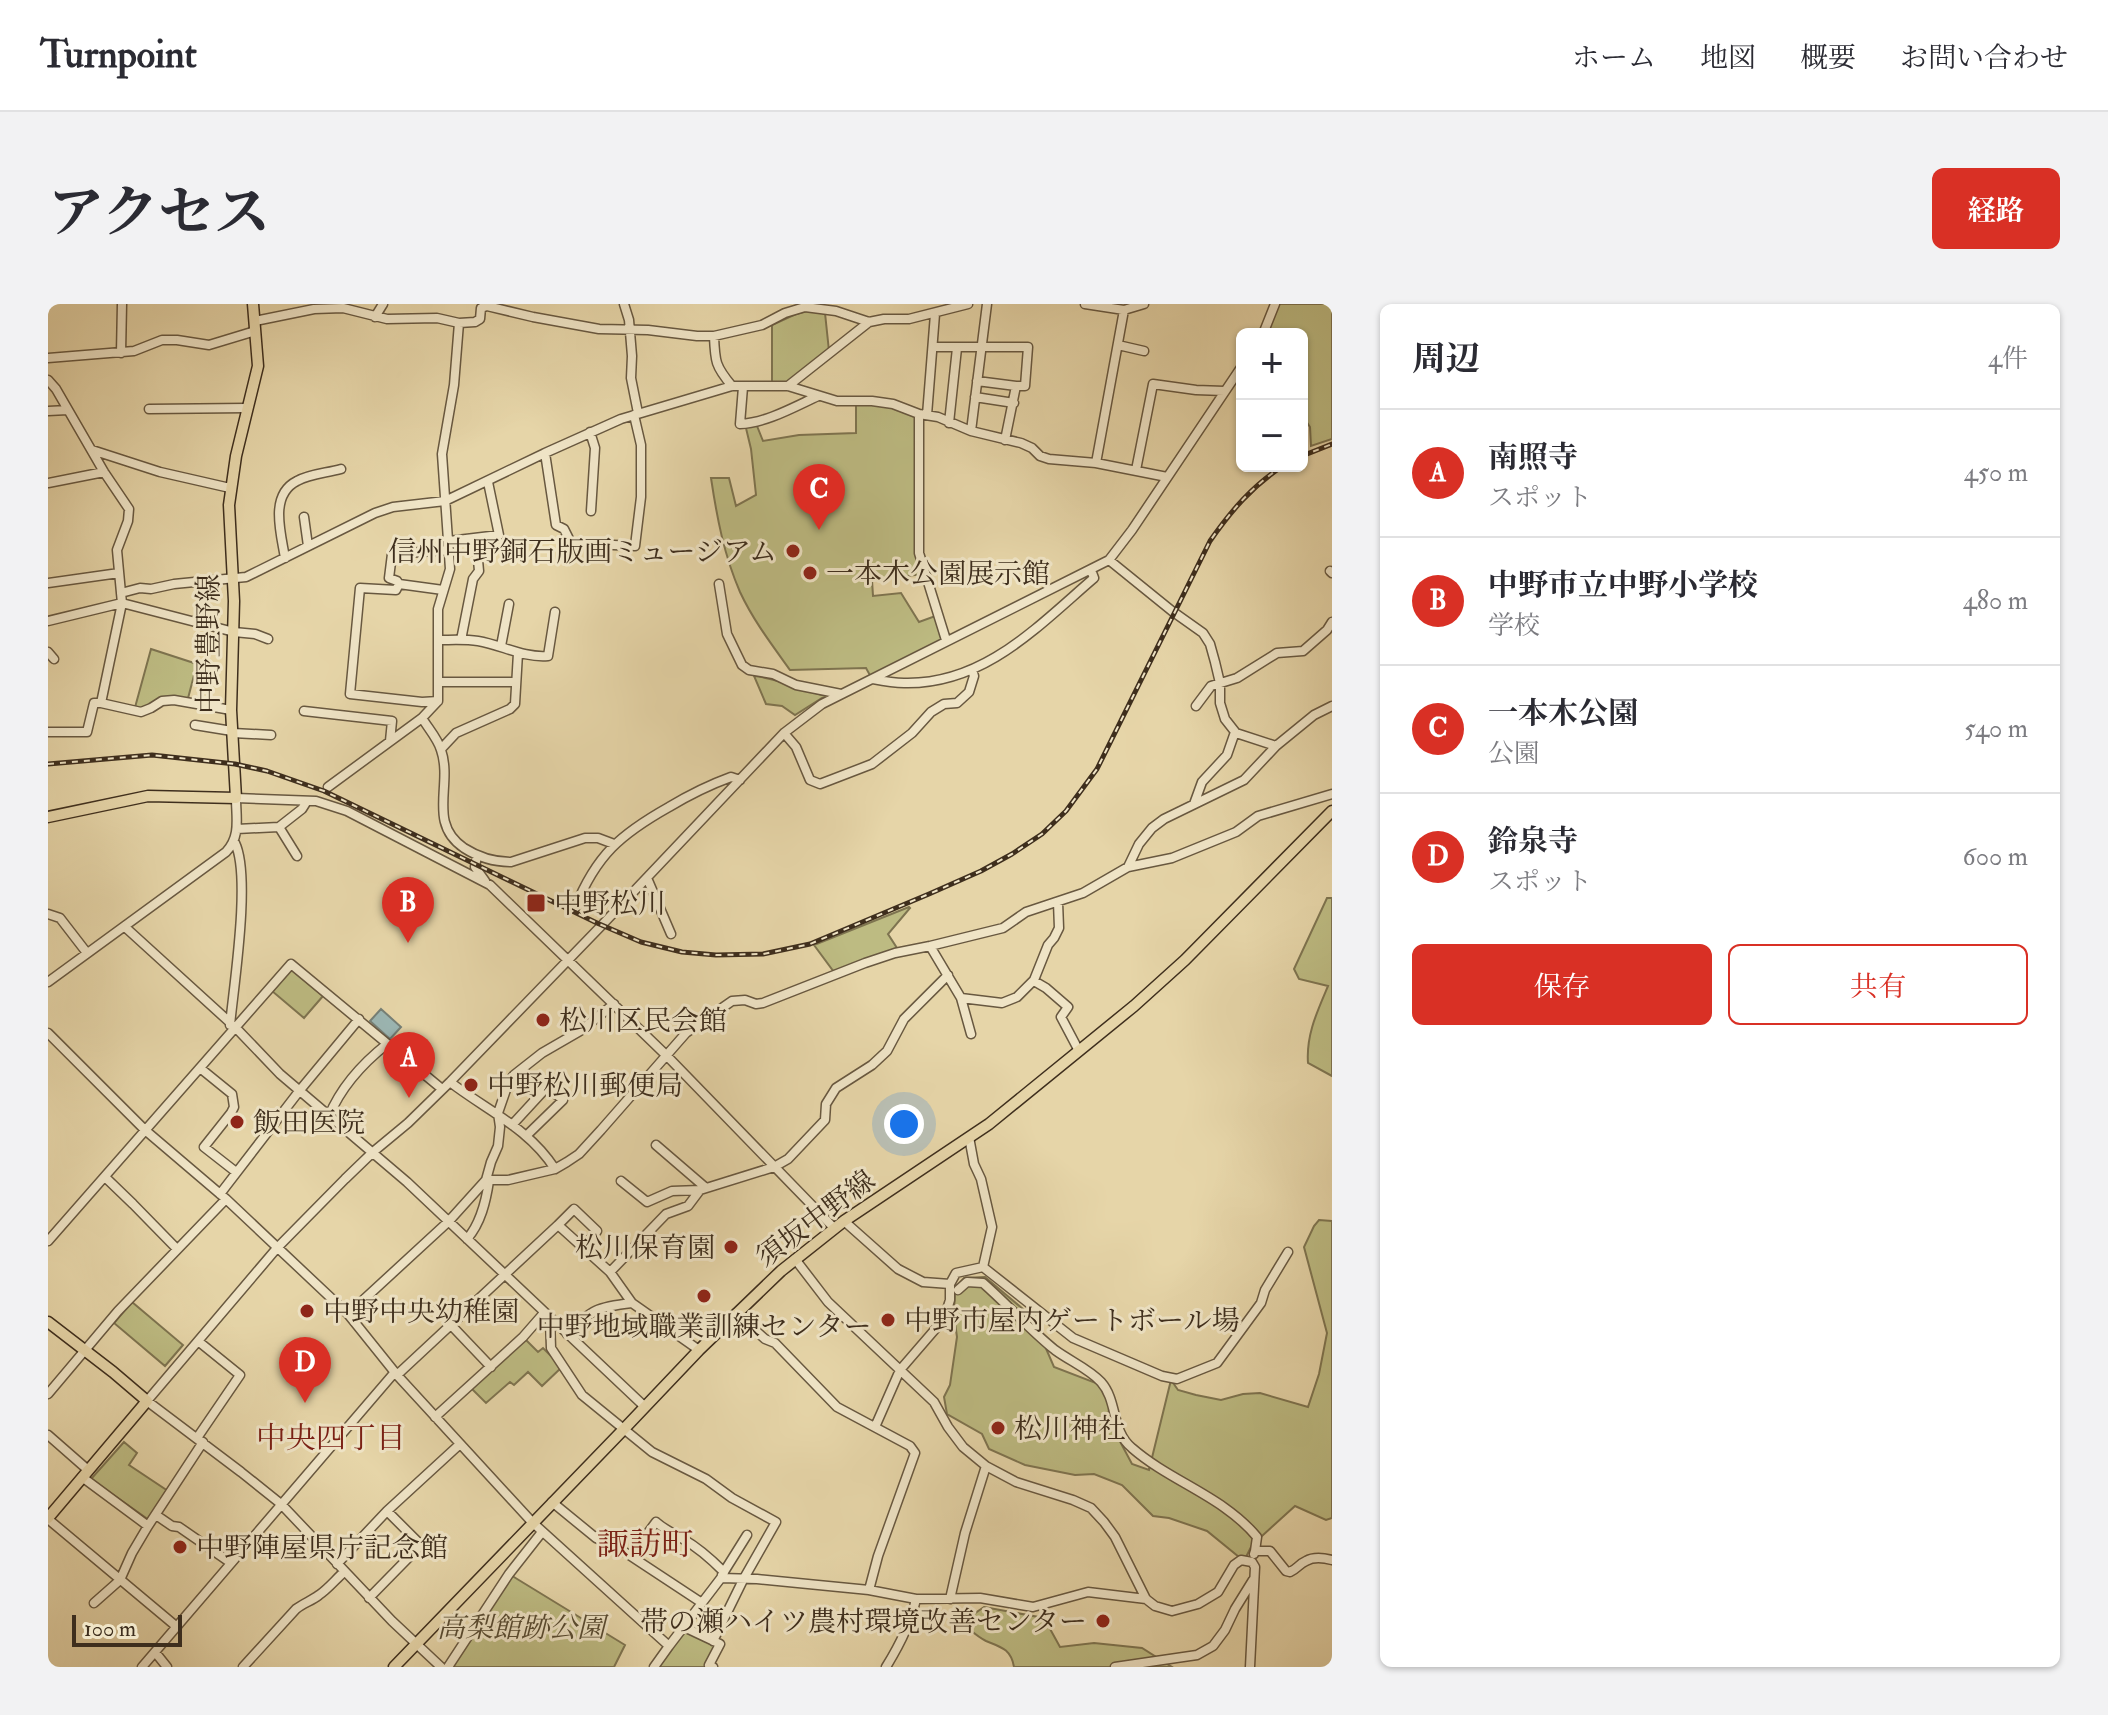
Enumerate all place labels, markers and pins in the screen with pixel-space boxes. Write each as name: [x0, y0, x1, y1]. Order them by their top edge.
pin: C: [793, 464, 845, 530]
place label: 信州中野銅石版画ミュージアム: [388, 535, 777, 570]
marker: 信州中野銅石版画ミュージアム: [784, 542, 802, 560]
place label: 一本木公園展示館: [826, 557, 1050, 592]
marker: 一本木公園展示館: [801, 564, 819, 582]
pin: B: [382, 877, 434, 943]
place label: 中野松川: [554, 887, 666, 922]
marker: 中野松川: [525, 892, 547, 914]
place label: 松川区民会館: [559, 1004, 727, 1039]
marker: 松川区民会館: [534, 1011, 552, 1029]
pin: A: [383, 1032, 435, 1098]
place label: 中野松川郵便局: [487, 1069, 683, 1104]
marker: 中野松川郵便局: [462, 1076, 480, 1094]
place label: 飯田医院: [253, 1106, 365, 1141]
marker: 飯田医院: [228, 1113, 246, 1131]
place label: 松川保育園: [575, 1231, 715, 1266]
marker: 松川保育園: [722, 1238, 740, 1256]
marker: 中野地域職業訓練センター: [695, 1287, 713, 1305]
place label: 中野中央幼稚園: [323, 1295, 519, 1330]
marker: 中野中央幼稚園: [298, 1302, 316, 1320]
place label: 中野市屋内ゲートボール場: [904, 1304, 1239, 1339]
place label: 中野地域職業訓練センター: [537, 1310, 871, 1345]
marker: 中野市屋内ゲートボール場: [879, 1311, 897, 1329]
pin: D: [279, 1337, 331, 1403]
place label: 松川神社: [1014, 1412, 1126, 1447]
marker: 松川神社: [989, 1419, 1007, 1437]
place label: 中野陣屋県庁記念館: [196, 1531, 448, 1566]
marker: 中野陣屋県庁記念館: [171, 1538, 189, 1556]
place label: 帯の瀬ハイツ農村環境改善センター: [640, 1605, 1087, 1640]
marker: 帯の瀬ハイツ農村環境改善センター: [1094, 1612, 1112, 1630]

